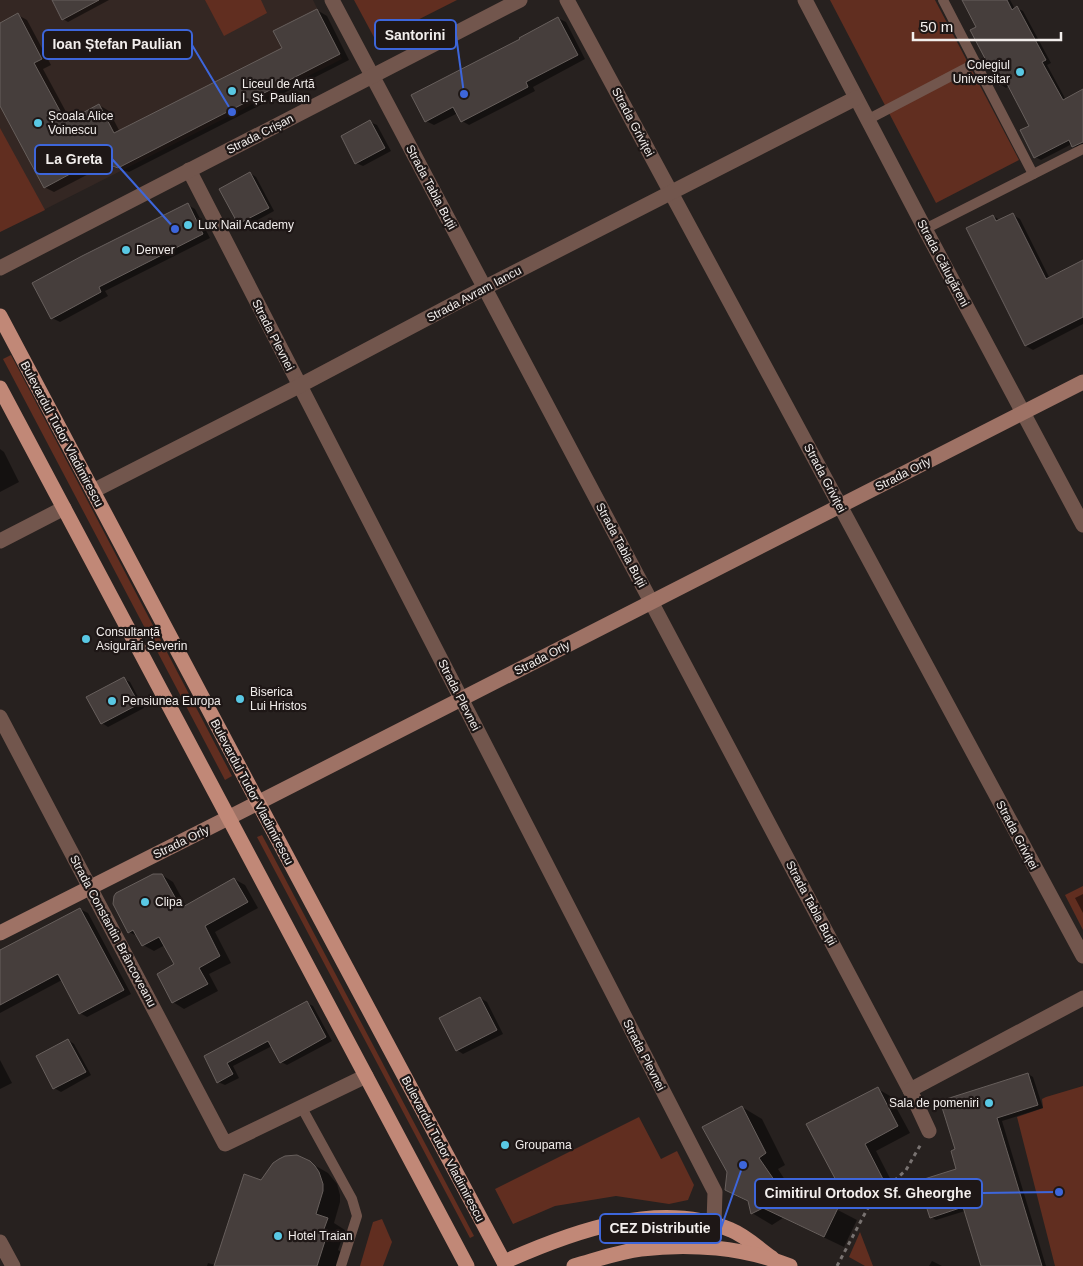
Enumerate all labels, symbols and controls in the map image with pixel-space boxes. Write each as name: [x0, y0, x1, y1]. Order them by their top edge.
scale bar: [913, 10, 1060, 42]
text: 50 m: [920, 18, 953, 35]
callout: Santorini: [375, 20, 456, 49]
text: Santorini: [385, 27, 445, 43]
callout: Ioan Ștefan Paulian: [43, 30, 192, 59]
text: Ioan Ștefan Paulian: [52, 36, 182, 52]
place label: Colegiul Universitar: [953, 58, 1010, 86]
marker: Colegiul Universitar: [1014, 66, 1026, 78]
place label: Liceul de Artă I. Șt. Paulian: [242, 77, 315, 105]
marker: Liceul de Artă I. Șt. Paulian: [226, 85, 238, 97]
street label: Strada Griviței: [609, 85, 657, 159]
place label: Școala Alice Voinescu: [48, 109, 114, 137]
street label: Strada Crișan: [224, 111, 296, 157]
marker: Școala Alice Voinescu: [32, 117, 44, 129]
street label: Strada Tabla Buții: [403, 142, 459, 232]
callout: La Greta: [35, 145, 112, 174]
text: La Greta: [46, 151, 103, 167]
street label: Strada Călugăreni: [914, 217, 972, 309]
place label: Lux Nail Academy: [198, 218, 294, 232]
marker: Lux Nail Academy: [182, 219, 194, 231]
place label: Denver: [136, 243, 175, 257]
marker: Denver: [120, 244, 132, 256]
street label: Strada Avram Iancu: [424, 263, 524, 325]
street label: Strada Plevnei: [249, 297, 297, 373]
street label: Bulevardul Tudor Vladimirescu: [18, 359, 106, 509]
street label: Strada Griviței: [801, 441, 849, 515]
street label: Strada Orly: [873, 454, 933, 494]
street label: Strada Tabla Buții: [593, 500, 649, 590]
place label: Consultanță Asigurări Severin: [96, 625, 187, 653]
marker: Consultanță Asigurări Severin: [80, 633, 92, 645]
street label: Strada Orly: [512, 638, 572, 678]
street label: Strada Plevnei: [435, 657, 483, 733]
place label: Biserica Lui Hristos: [250, 685, 307, 713]
marker: Biserica Lui Hristos: [234, 693, 246, 705]
place label: Pensiunea Europa: [122, 694, 221, 708]
marker: Pensiunea Europa: [106, 695, 118, 707]
street label: Bulevardul Tudor Vladimirescu: [208, 717, 296, 867]
street label: Strada Griviței: [993, 798, 1041, 872]
street label: Strada Orly: [151, 822, 211, 862]
street label: Strada Constantin Brâncoveanu: [67, 853, 159, 1009]
street label: Strada Tabla Buții: [783, 858, 839, 948]
place label: Clipa: [155, 895, 183, 909]
marker: Clipa: [139, 896, 151, 908]
street label: Strada Plevnei: [620, 1017, 668, 1093]
street label: Bulevardul Tudor Vladimirescu: [399, 1074, 487, 1224]
place label: Sala de pomeniri: [889, 1096, 979, 1110]
marker: Sala de pomeniri: [983, 1097, 995, 1109]
place label: Groupama: [515, 1138, 572, 1152]
marker: Groupama: [499, 1139, 511, 1151]
callout: Cimitirul Ortodox Sf. Gheorghe: [755, 1179, 982, 1208]
text: Cimitirul Ortodox Sf. Gheorghe: [765, 1185, 972, 1201]
callout: CEZ Distributie: [600, 1214, 721, 1243]
text: CEZ Distributie: [609, 1220, 711, 1236]
place label: Hotel Traian: [288, 1229, 353, 1243]
marker: Hotel Traian: [272, 1230, 284, 1242]

